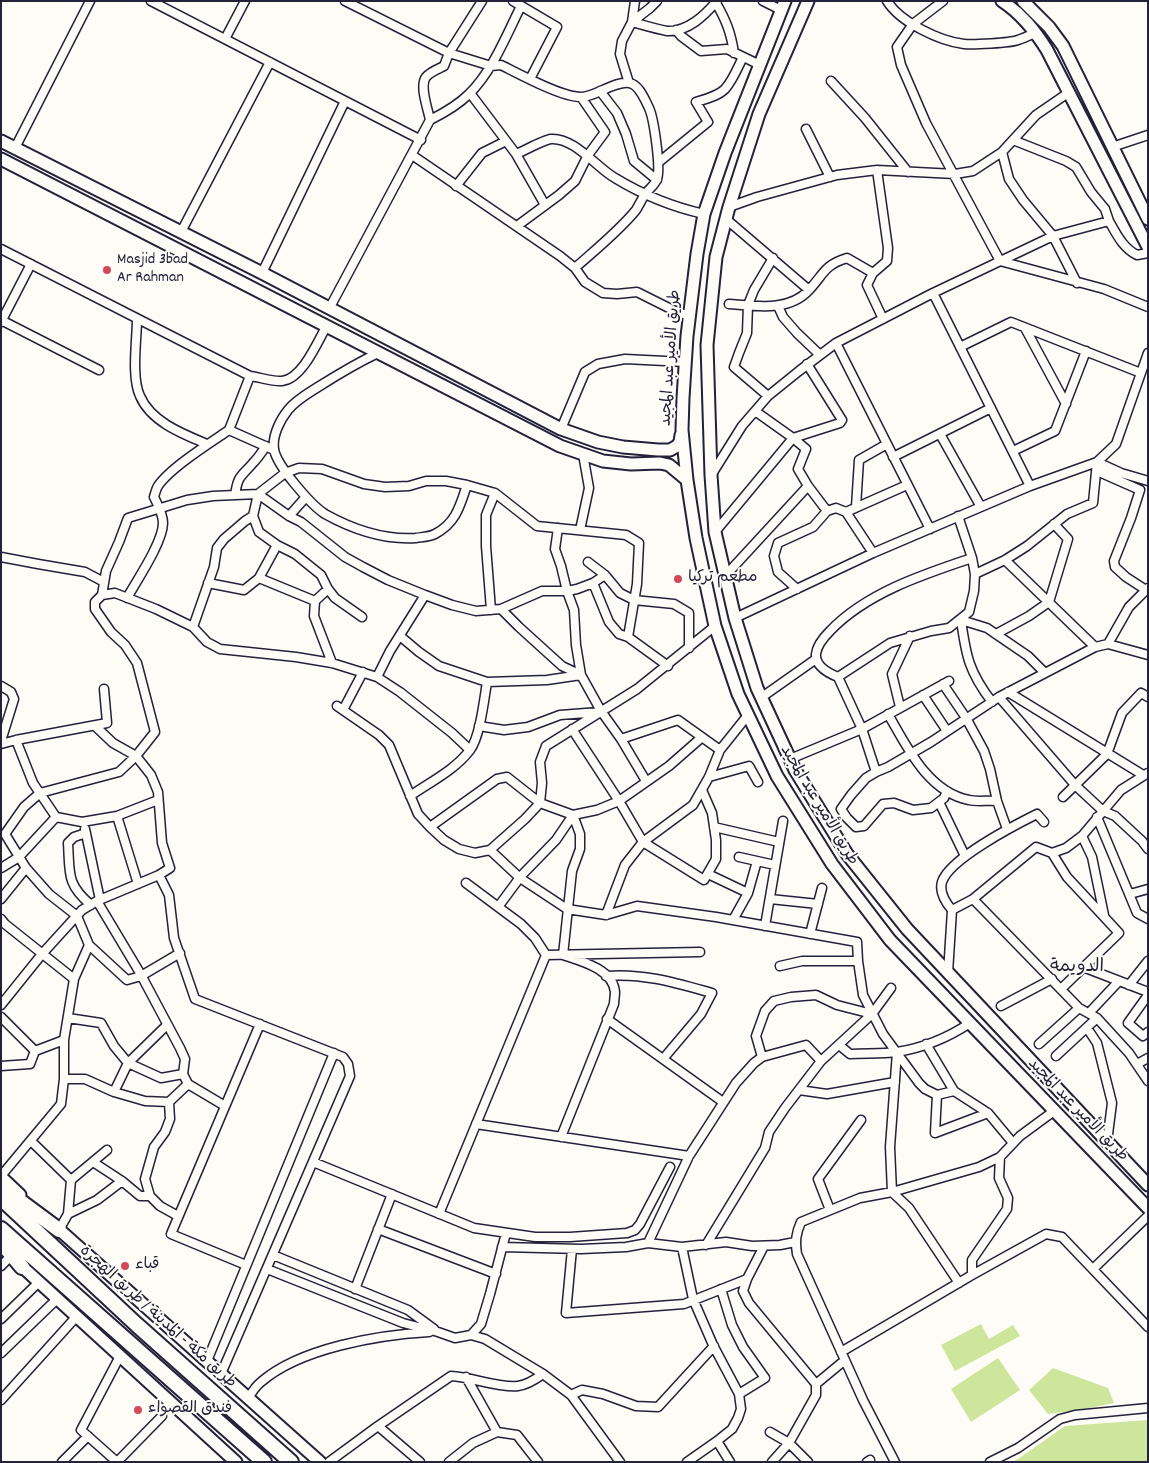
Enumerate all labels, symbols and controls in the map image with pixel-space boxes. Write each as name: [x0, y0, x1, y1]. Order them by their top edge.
place label: Masjid 3bad Ar Rahman: [117, 251, 188, 289]
marker: Masjid 3bad Ar Rahman: [101, 264, 113, 276]
street label: طريق الأمير عبد المجيد: [658, 289, 686, 427]
place label: مطعم تركيا: [688, 569, 757, 589]
marker: مطعم تركيا: [672, 573, 684, 585]
street label: طريق الأمير عبد المجيد: [775, 742, 861, 870]
district label: الدويمة: [1050, 958, 1104, 980]
street label: طريق الأمير عبد المجيد: [1023, 1055, 1131, 1167]
street label: طريق مكة - المدينة / طريق الهجرة: [74, 1242, 240, 1394]
place label: قباء: [135, 1256, 159, 1276]
marker: قباء: [119, 1260, 131, 1272]
place label: فندق القصواء: [148, 1400, 232, 1420]
marker: فندق القصواء: [132, 1404, 144, 1416]

